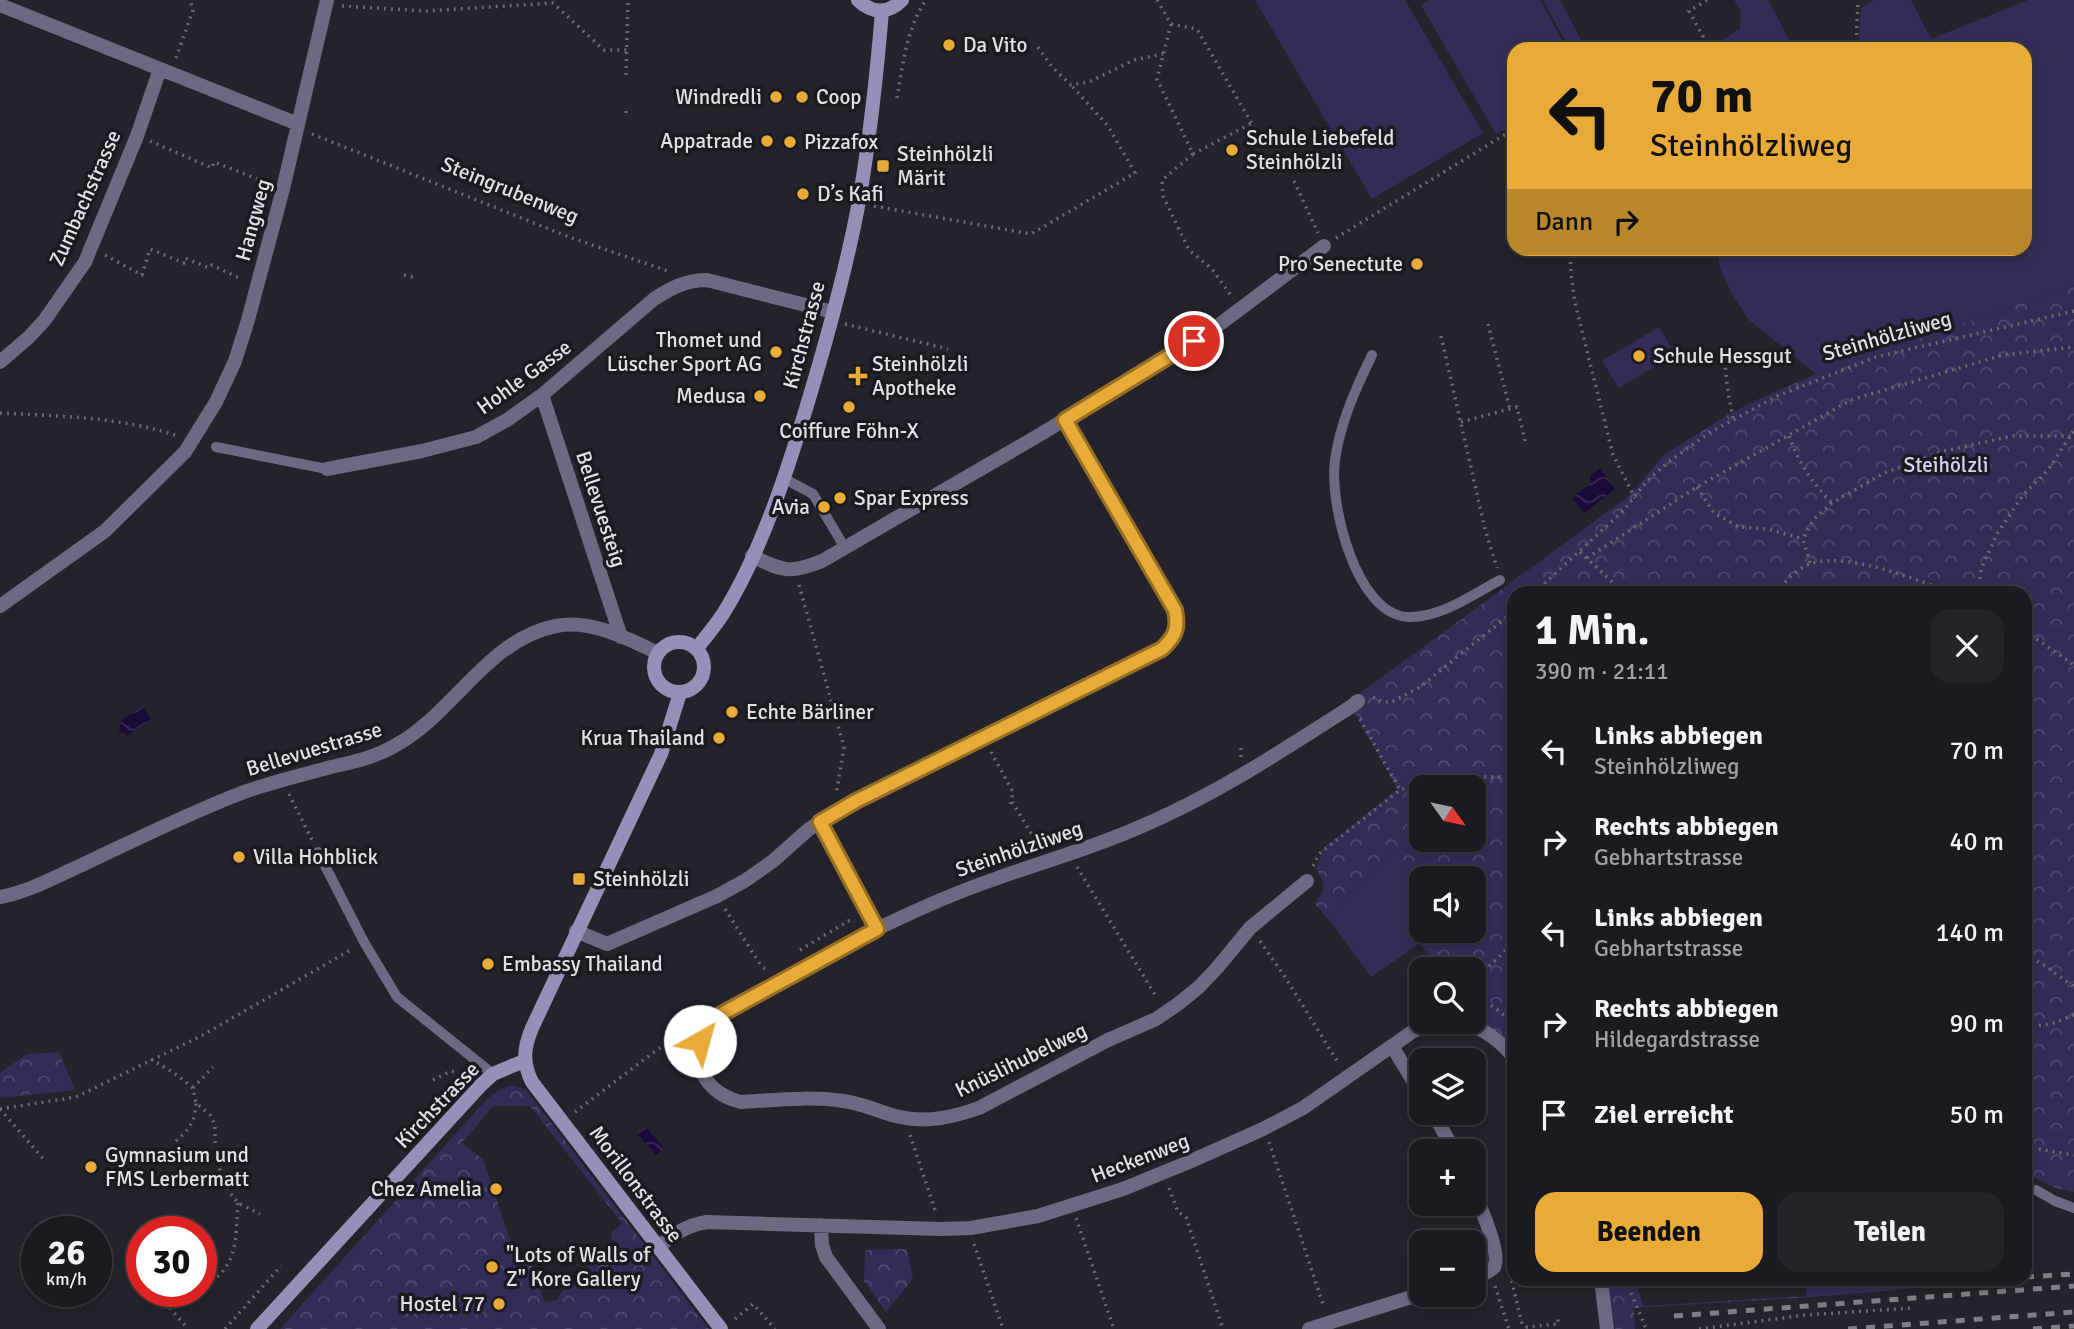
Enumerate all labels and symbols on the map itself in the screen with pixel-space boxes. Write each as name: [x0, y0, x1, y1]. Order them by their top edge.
place label: Da Vito: [963, 32, 1027, 58]
marker: Da Vito: [941, 37, 957, 53]
place label: Windredli: [675, 84, 762, 110]
place label: Coop: [816, 84, 862, 110]
marker: Windredli: [768, 89, 784, 105]
marker: Coop: [794, 89, 810, 105]
place label: Schule Liebefeld Steinhölzli: [1246, 125, 1394, 175]
street label: Zumbachstrasse: [43, 126, 127, 270]
place label: Appatrade: [660, 128, 753, 154]
place label: Pizzafox: [804, 129, 878, 155]
marker: Appatrade: [759, 133, 775, 149]
marker: Pizzafox: [782, 134, 798, 150]
place label: Steinhölzli Märit: [897, 141, 994, 191]
marker: Schule Liebefeld Steinhölzli: [1224, 142, 1240, 158]
street label: Steingrubenweg: [437, 151, 583, 229]
marker: Steinhölzli Märit: [875, 158, 891, 174]
street label: Hangweg: [230, 176, 276, 264]
place label: D’s Kafi: [817, 181, 884, 207]
marker: D’s Kafi: [795, 186, 811, 202]
place label: Pro Senectute: [1278, 251, 1403, 277]
marker: Pro Senectute: [1409, 256, 1425, 272]
street label: Kirchstrasse: [777, 278, 831, 392]
street label: Steinhölzliweg: [1820, 305, 1954, 367]
pin: [1164, 311, 1224, 371]
place label: Thomet und Lüscher Sport AG: [607, 327, 762, 377]
street label: Hohle Gasse: [472, 334, 576, 420]
place label: Schule Hessgut: [1653, 343, 1792, 369]
marker: Thomet und Lüscher Sport AG: [768, 344, 784, 360]
marker: Schule Hessgut: [1631, 348, 1647, 364]
place label: Steinhölzli Apotheke: [872, 351, 969, 401]
marker: Steinhölzli Apotheke: [850, 368, 866, 384]
place label: Medusa: [676, 383, 746, 409]
marker: Medusa: [752, 388, 768, 404]
marker: Coiffure Föhn-X: [841, 399, 857, 415]
place label: Coiffure Föhn-X: [779, 418, 919, 444]
street label: Bellevuesteig: [570, 448, 632, 570]
park label: Steihölzli: [1903, 452, 1989, 478]
place label: Spar Express: [854, 485, 969, 511]
marker: Spar Express: [832, 490, 848, 506]
place label: Avia: [772, 494, 810, 520]
marker: Avia: [816, 499, 832, 515]
place label: Echte Bärliner: [746, 699, 874, 725]
marker: Echte Bärliner: [724, 704, 740, 720]
street label: Bellevuestrasse: [243, 716, 385, 782]
place label: Krua Thailand: [580, 725, 705, 751]
marker: Krua Thailand: [711, 730, 727, 746]
north arrow: [1409, 775, 1486, 852]
street label: Steinhölzliweg: [952, 815, 1086, 883]
place label: Villa Hohblick: [253, 844, 378, 870]
marker: Villa Hohblick: [231, 849, 247, 865]
place label: Steinhölzli: [593, 866, 690, 892]
marker: Steinhölzli: [571, 871, 587, 887]
place label: Embassy Thailand: [502, 951, 663, 977]
marker: Embassy Thailand: [480, 956, 496, 972]
position arrow: [663, 1004, 737, 1078]
street label: Knüslihubelweg: [951, 1017, 1091, 1103]
street label: Kirchstrasse: [389, 1056, 485, 1154]
street label: Morillonstrasse: [584, 1120, 688, 1248]
street label: Heckenweg: [1087, 1127, 1193, 1189]
place label: Gymnasium und FMS Lerbermatt: [105, 1142, 249, 1192]
marker: Gymnasium und FMS Lerbermatt: [83, 1159, 99, 1175]
place label: Chez Amelia: [371, 1176, 482, 1202]
marker: Chez Amelia: [488, 1181, 504, 1197]
speed limit sign: 30: [126, 1216, 217, 1307]
place label: "Lots of Walls of Z" Kore Gallery: [506, 1242, 651, 1292]
marker: "Lots of Walls of Z" Kore Gallery: [484, 1259, 500, 1275]
place label: Hostel 77: [400, 1291, 485, 1317]
marker: Hostel 77: [491, 1296, 507, 1312]

